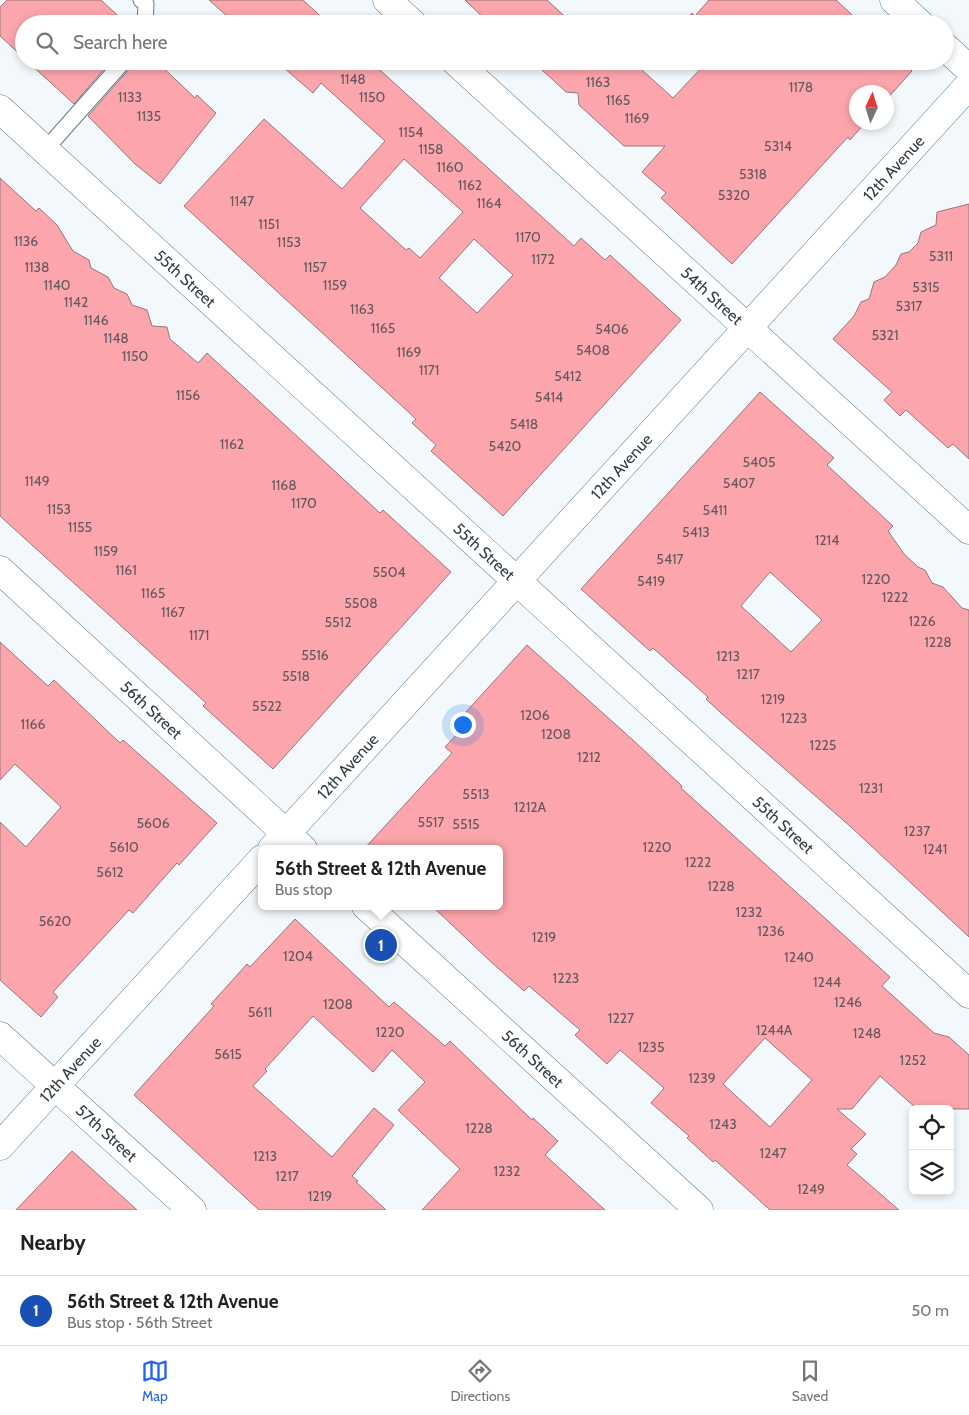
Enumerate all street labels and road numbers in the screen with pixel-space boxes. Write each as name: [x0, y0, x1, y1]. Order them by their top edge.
street label: 12th Avenue: [859, 131, 928, 205]
street label: 55th Street: [150, 246, 220, 312]
street label: 54th Street: [677, 263, 747, 329]
street label: 12th Avenue: [587, 430, 656, 503]
street label: 55th Street: [450, 519, 519, 585]
street label: 56th Street: [117, 677, 186, 743]
street label: 12th Avenue: [313, 730, 383, 803]
street label: 55th Street: [749, 792, 818, 858]
street label: 56th Street: [498, 1026, 568, 1092]
street label: 12th Avenue: [36, 1033, 105, 1106]
street label: 57th Street: [72, 1101, 141, 1166]

